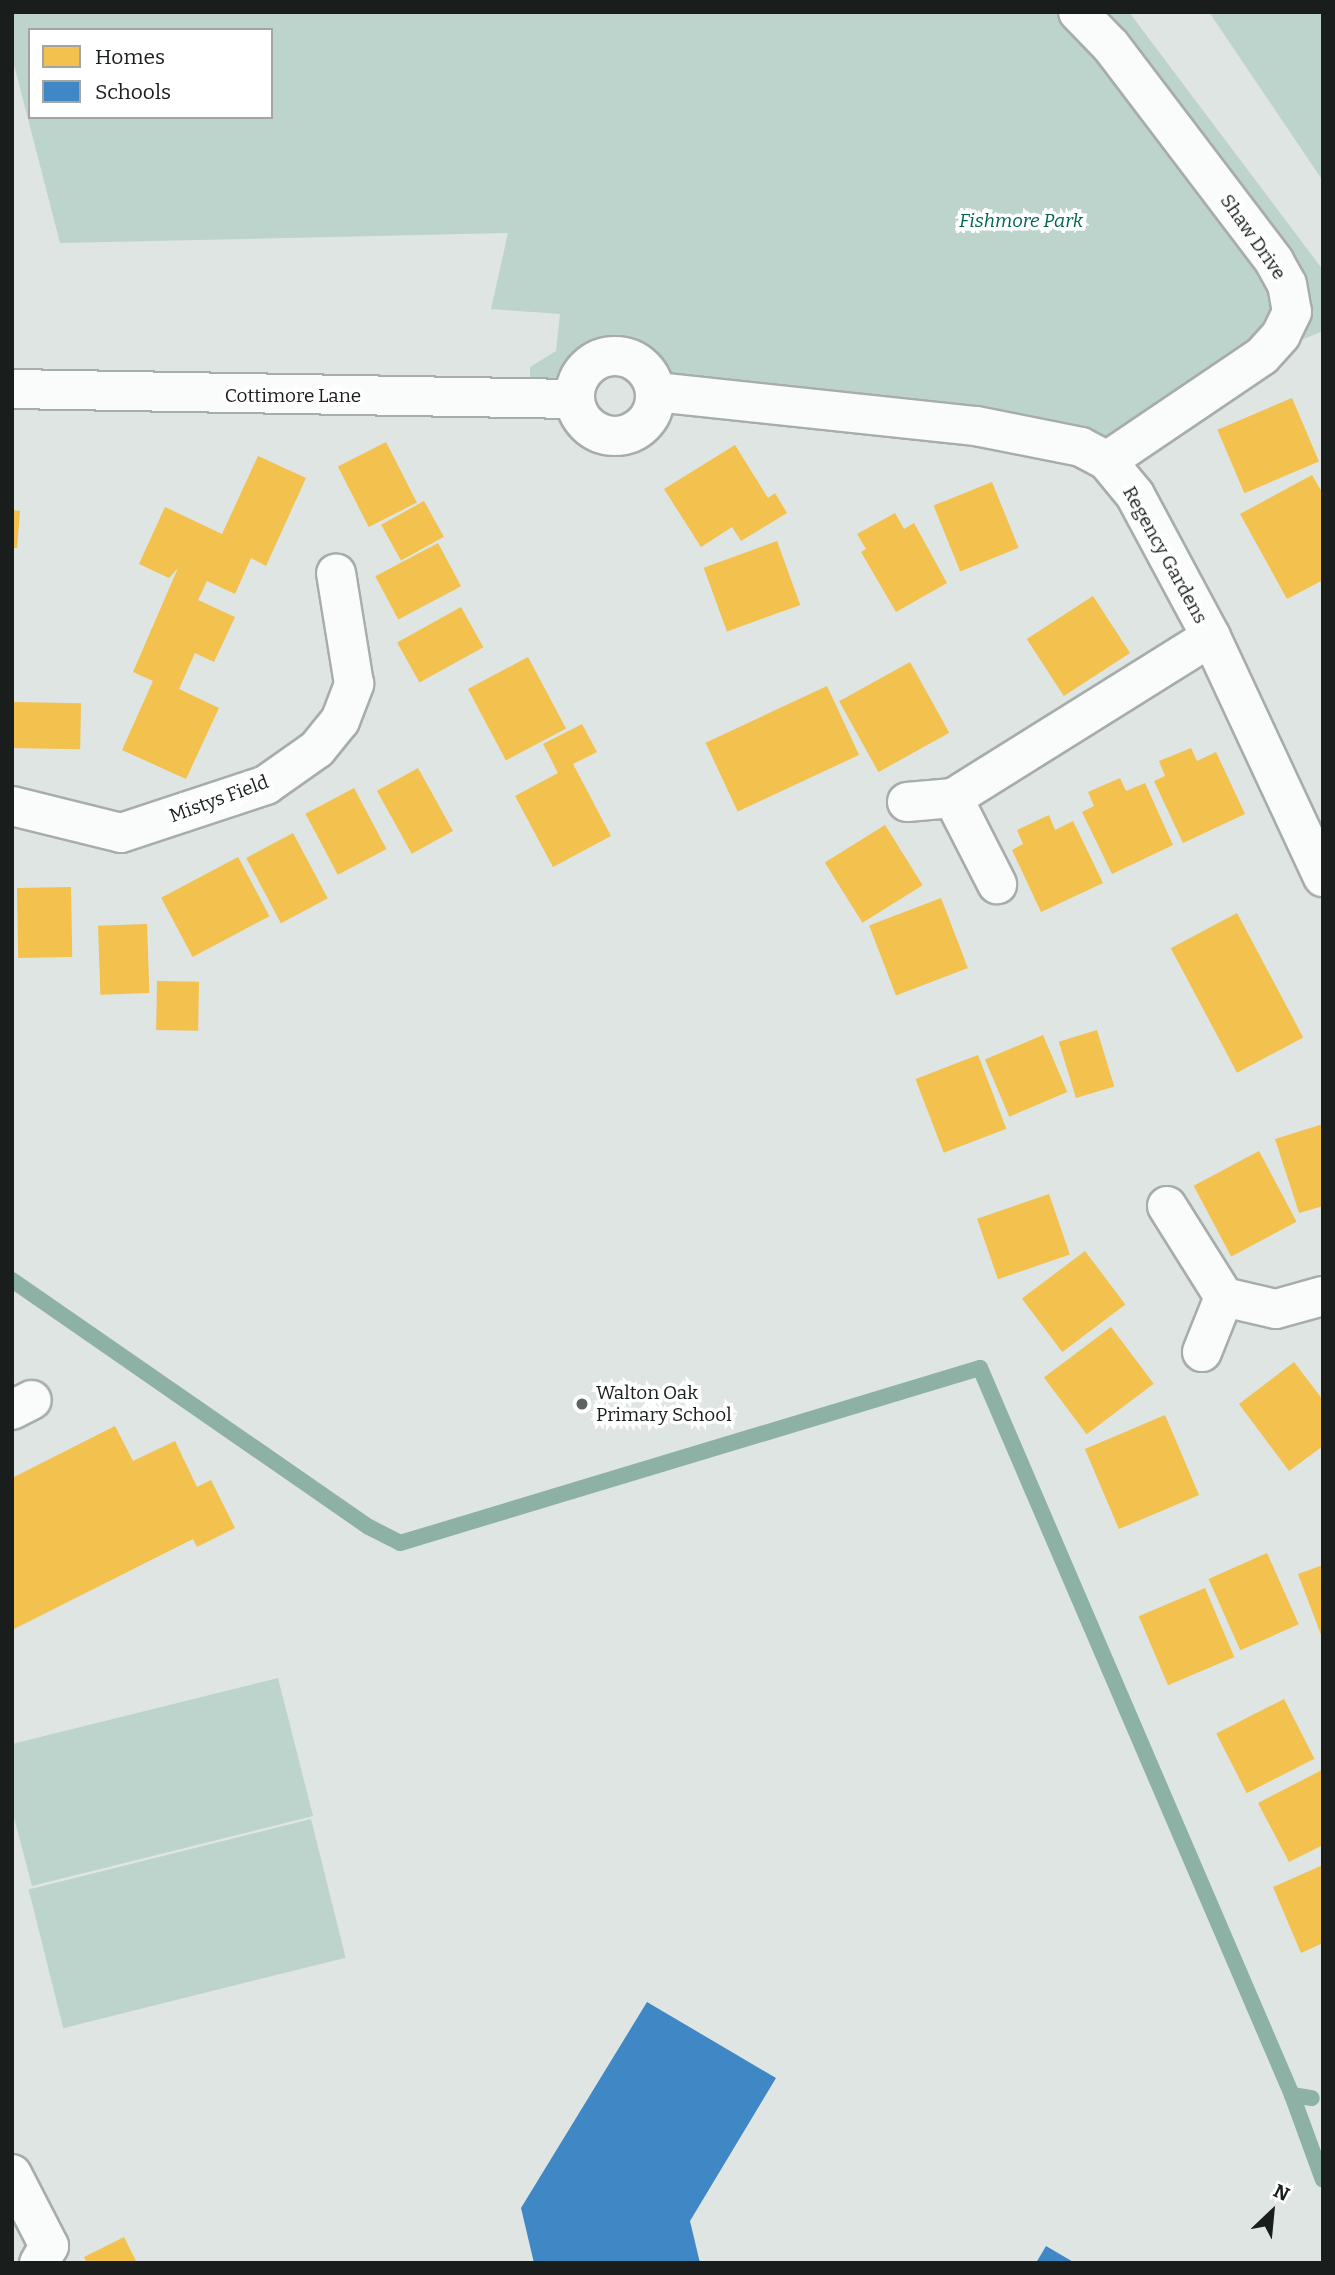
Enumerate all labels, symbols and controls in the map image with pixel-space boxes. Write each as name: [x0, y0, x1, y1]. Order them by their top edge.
legend: [28, 28, 273, 119]
text: Homes: [95, 44, 165, 70]
text: Schools: [95, 79, 171, 105]
street label: Shaw Drive: [1215, 190, 1291, 284]
park label: Fishmore Park: [959, 210, 1083, 232]
street label: Cottimore Lane: [225, 385, 361, 407]
street label: Regency Gardens: [1118, 482, 1212, 628]
street label: Mistys Field: [166, 771, 272, 827]
place label: Walton Oak Primary School: [596, 1382, 732, 1426]
marker: Walton Oak Primary School: [574, 1396, 590, 1412]
north arrow: [1237, 2177, 1307, 2247]
text: N: [1270, 2179, 1293, 2206]

